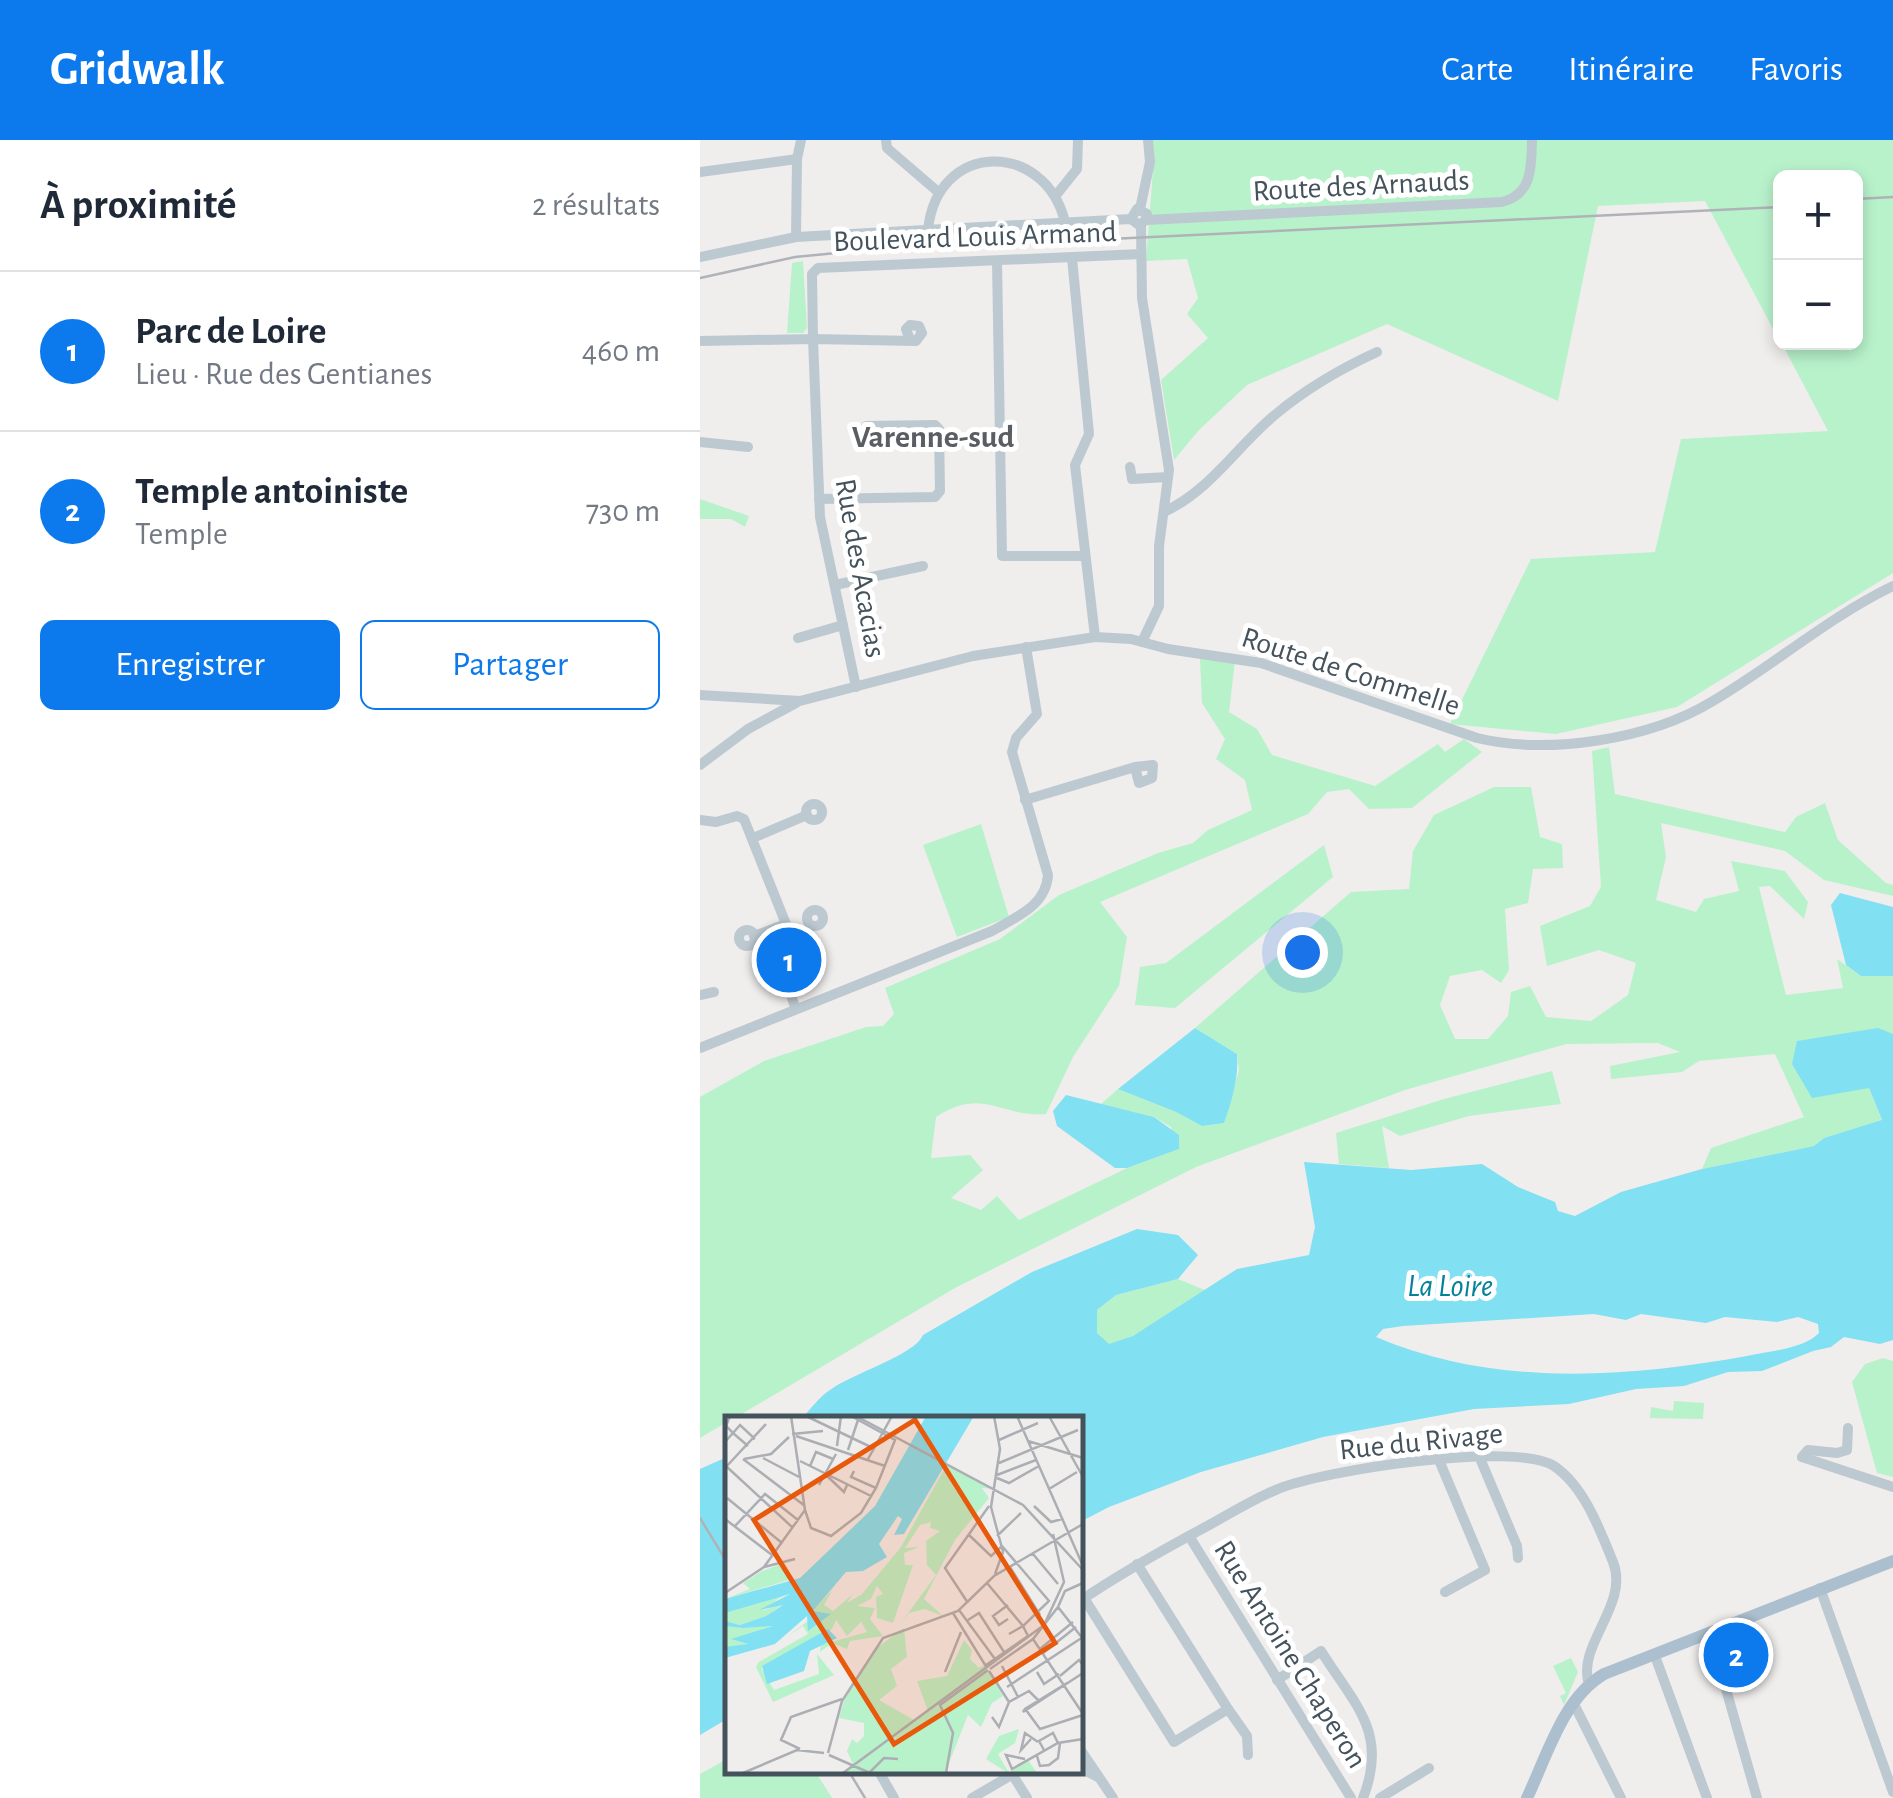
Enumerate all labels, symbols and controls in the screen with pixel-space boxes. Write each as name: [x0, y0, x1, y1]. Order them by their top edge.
text: Gridwalk: [50, 46, 225, 94]
text: Carte: [1441, 52, 1513, 87]
text: Itinéraire: [1568, 52, 1694, 87]
text: Favoris: [1749, 52, 1843, 87]
street label: Route des Arnauds: [1252, 165, 1470, 207]
map controls: [1773, 170, 1863, 350]
button: +: [1773, 170, 1863, 260]
text: À proximité: [40, 184, 237, 226]
text: 2 résultats: [532, 189, 660, 221]
street label: Boulevard Louis Armand: [833, 217, 1117, 257]
button: −: [1773, 260, 1863, 350]
text: Parc de Loire: [135, 313, 326, 351]
text: 1: [67, 335, 78, 367]
text: 460 m: [582, 335, 660, 367]
text: Lieu · Rue des Gentianes: [135, 358, 432, 390]
district label: Varenne-sud: [852, 421, 1015, 453]
text: Temple antoiniste: [135, 473, 408, 511]
street label: Rue des Acacias: [830, 476, 891, 660]
text: 2: [65, 495, 80, 527]
text: 730 m: [586, 495, 660, 527]
text: Temple: [135, 518, 228, 550]
button: Enregistrer: [40, 620, 340, 710]
button: Partager: [360, 620, 660, 710]
street label: Route de Commelle: [1238, 623, 1463, 721]
pin: 1: [756, 922, 822, 998]
your location: [1277, 927, 1328, 978]
water label: La Loire: [1407, 1270, 1493, 1302]
inset map: [725, 1416, 1082, 1773]
street label: Rue du Rivage: [1338, 1418, 1504, 1465]
street label: Rue Antoine Chaperon: [1208, 1536, 1372, 1773]
pin: 2: [1704, 1618, 1768, 1692]

